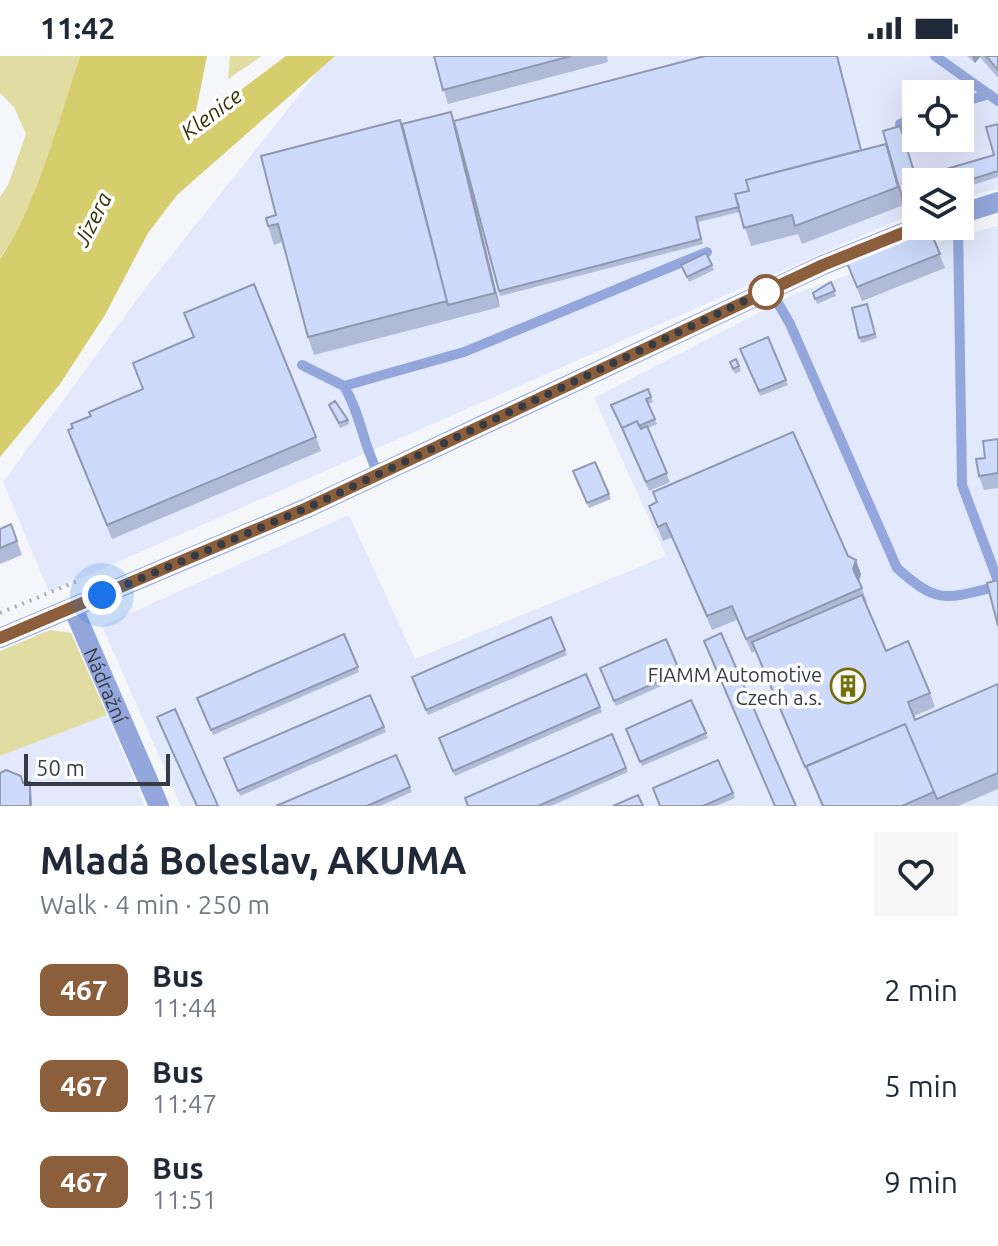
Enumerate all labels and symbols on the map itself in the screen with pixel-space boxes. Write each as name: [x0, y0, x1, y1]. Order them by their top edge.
water label: Klenice: [176, 82, 246, 144]
water label: Jizera: [67, 188, 116, 251]
unlabelled marker: [749, 275, 783, 309]
your location: [82, 575, 122, 615]
street label: Nádražní: [80, 644, 133, 727]
place label: FIAMM Automotive Czech a.s.: [648, 663, 822, 709]
building icon: FIAMM Automotive Czech a.s.: [829, 667, 867, 705]
scale bar: [24, 750, 170, 786]

